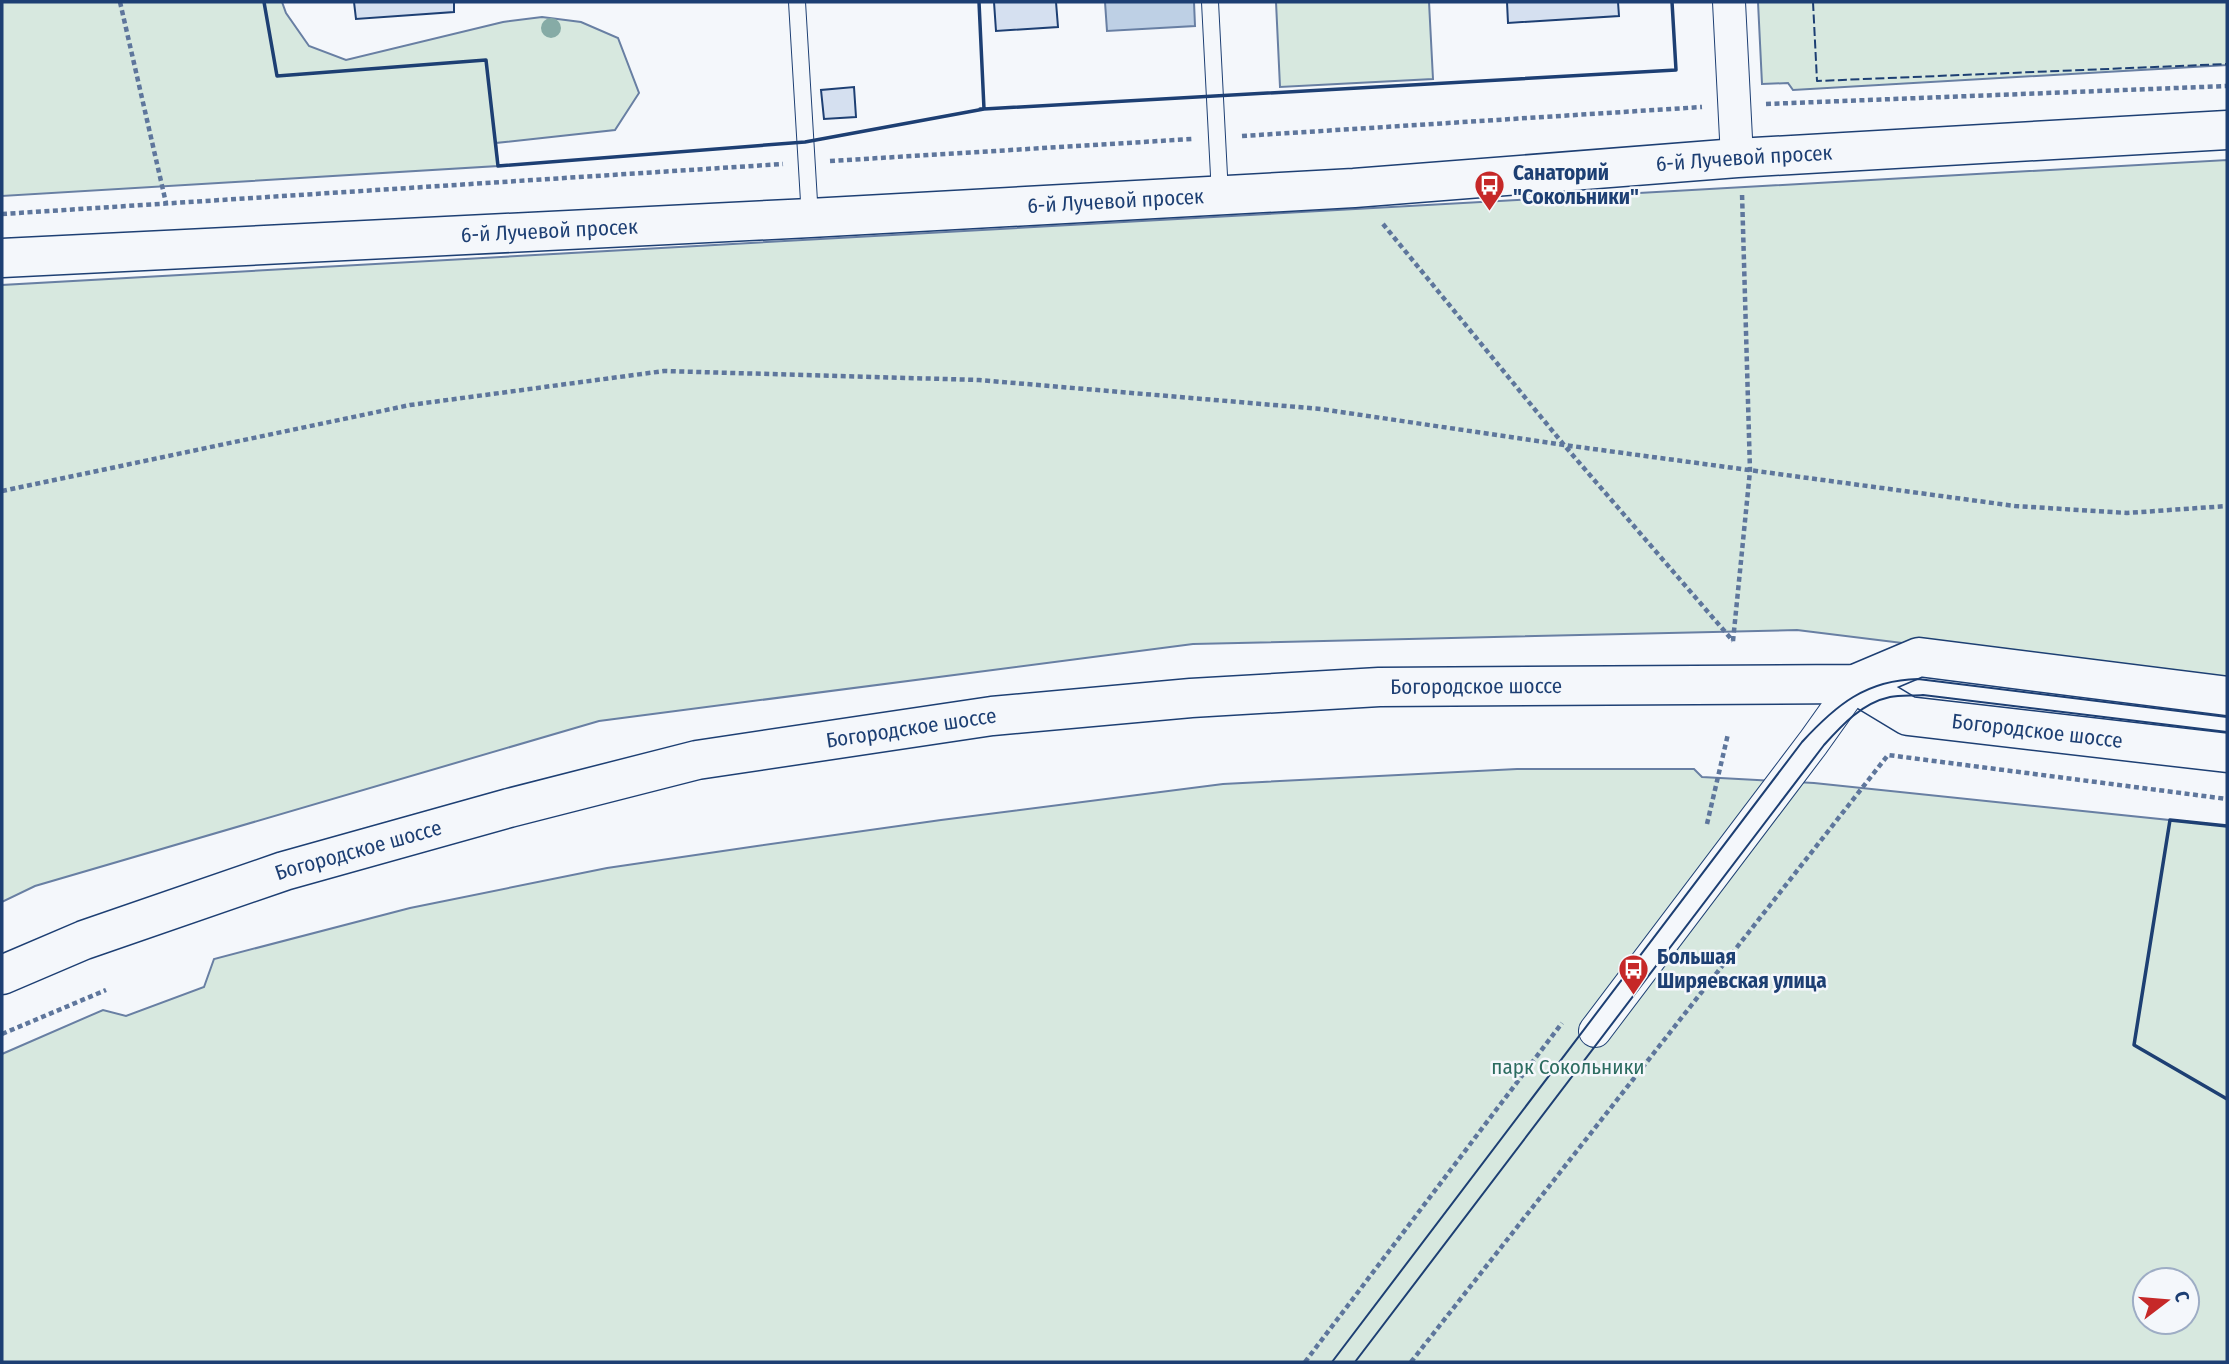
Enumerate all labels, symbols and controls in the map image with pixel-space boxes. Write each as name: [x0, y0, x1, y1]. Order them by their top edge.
street label: 6-й Лучевой просек: [1655, 140, 1833, 177]
place label: Санаторий "Сокольники": [1513, 160, 1639, 210]
bus stop icon: Санаторий "Сокольники": [1473, 168, 1507, 212]
street label: 6-й Лучевой просек: [1027, 183, 1205, 219]
street label: 6-й Лучевой просек: [460, 214, 638, 248]
street label: Богородское шоссе: [1390, 673, 1562, 700]
street label: Богородское шоссе: [824, 703, 998, 754]
street label: Богородское шоссе: [1950, 708, 2124, 754]
street label: Богородское шоссе: [272, 814, 445, 886]
place label: Большая Ширяевская улица: [1657, 944, 1827, 994]
bus stop icon: Большая Ширяевская улица: [1617, 952, 1651, 996]
park label: парк Сокольники: [1491, 1054, 1645, 1080]
north arrow: [2131, 1266, 2201, 1336]
text: С: [2169, 1288, 2194, 1304]

